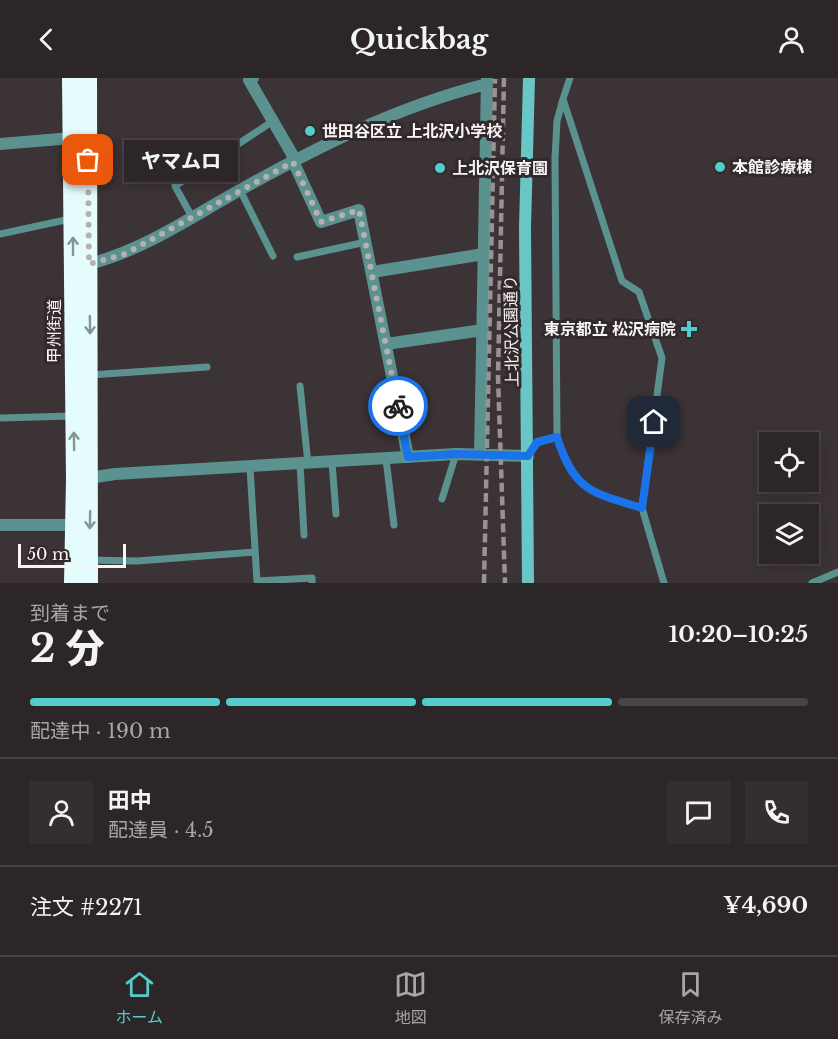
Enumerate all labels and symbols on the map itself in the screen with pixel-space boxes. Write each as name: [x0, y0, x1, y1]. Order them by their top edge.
place label: 世田谷区立 上北沢小学校: [322, 121, 502, 141]
marker: 世田谷区立 上北沢小学校: [303, 124, 317, 138]
pin: [62, 134, 113, 185]
callout: ヤマムロ: [124, 139, 238, 181]
place label: 本館診療棟: [732, 157, 812, 177]
place label: 上北沢保育園: [452, 158, 548, 178]
marker: 本館診療棟: [713, 160, 727, 174]
marker: 上北沢保育園: [433, 161, 447, 175]
one-way arrow: [67, 236, 79, 256]
street label: 上北沢公園通り: [500, 275, 522, 387]
street label: 甲州街道: [44, 299, 64, 363]
one-way arrow: [84, 315, 96, 335]
place label: 東京都立 松沢病院: [544, 319, 676, 339]
marker: 東京都立 松沢病院: [680, 320, 698, 338]
courier: [368, 376, 428, 436]
pin: [628, 396, 679, 447]
one-way arrow: [69, 431, 80, 451]
one-way arrow: [84, 510, 96, 530]
scale bar: [18, 541, 126, 568]

